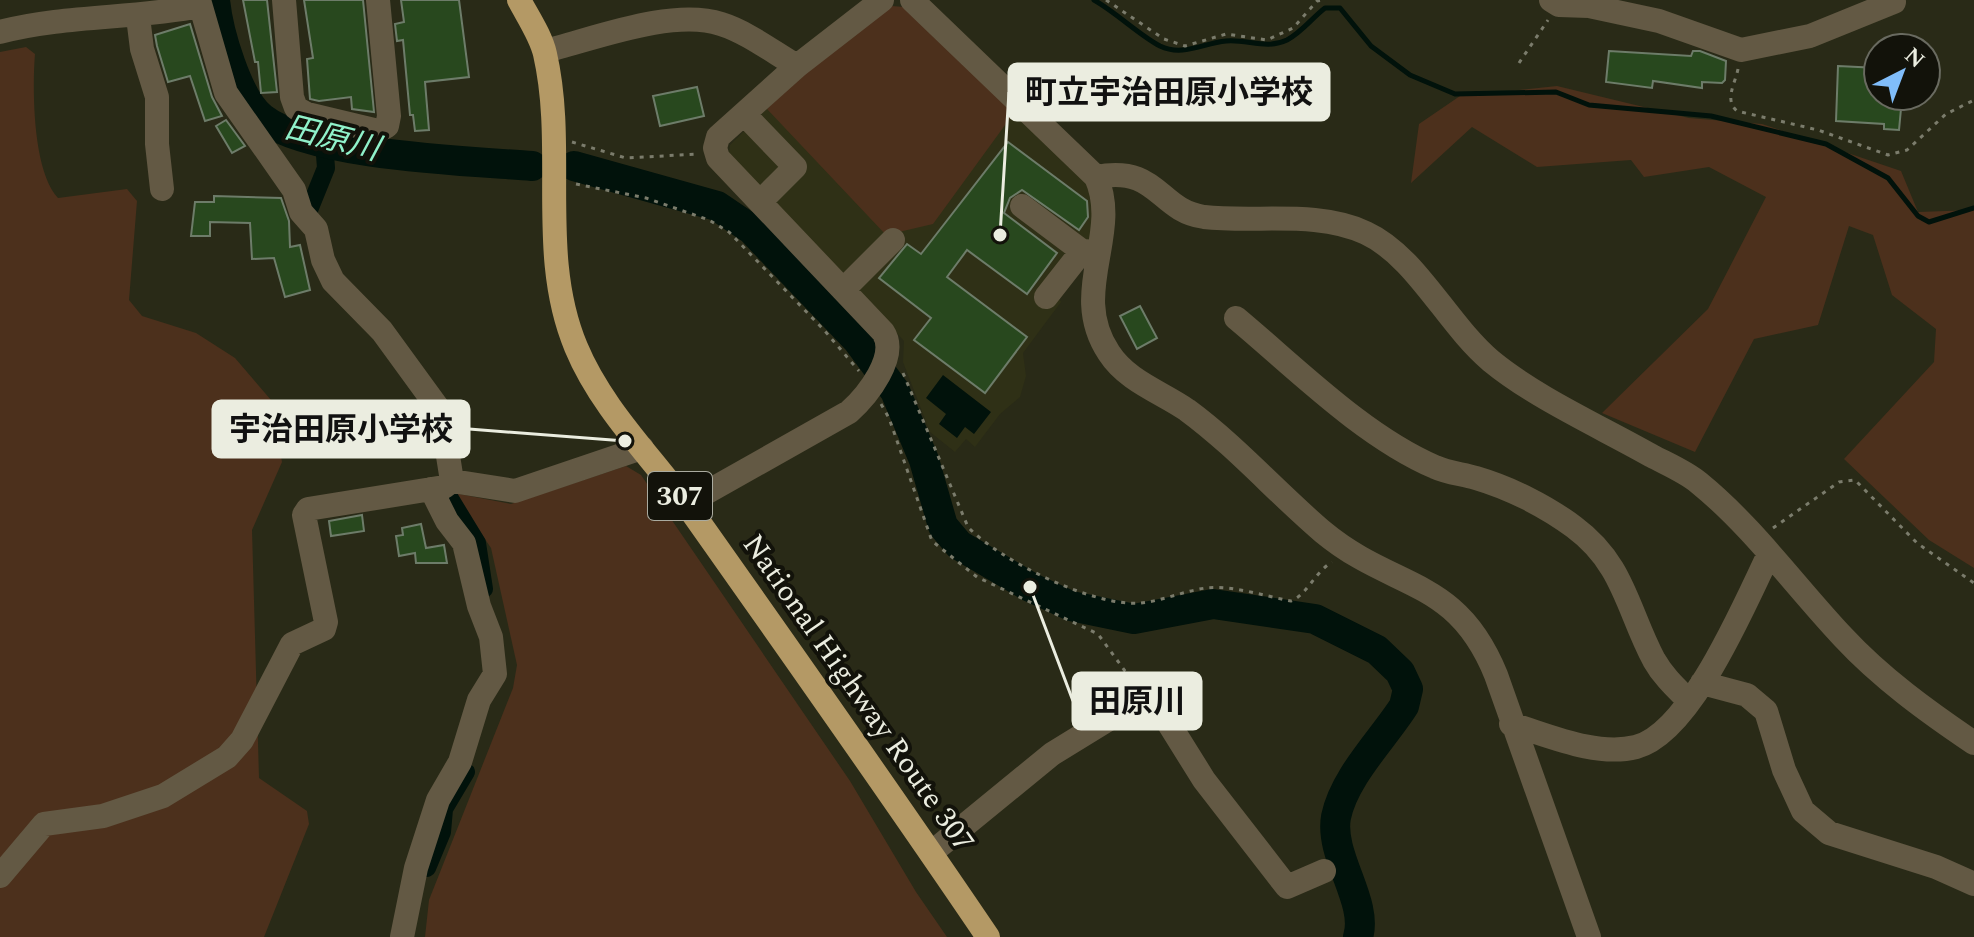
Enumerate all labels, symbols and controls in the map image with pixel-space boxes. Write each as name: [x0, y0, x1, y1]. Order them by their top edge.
north arrow: [1862, 32, 1942, 112]
text: N: [1897, 40, 1932, 77]
callout: 町立宇治田原小学校: [1009, 64, 1329, 120]
text: 町立宇治田原小学校: [1025, 69, 1313, 118]
water label: 田原川: [279, 104, 387, 175]
callout: 宇治田原小学校: [213, 401, 469, 457]
text: 宇治田原小学校: [229, 406, 453, 455]
road number: 307: [648, 472, 712, 520]
street label: National Highway Route 307: [730, 525, 986, 861]
callout: 田原川: [1073, 673, 1201, 729]
text: 田原川: [1089, 678, 1185, 727]

